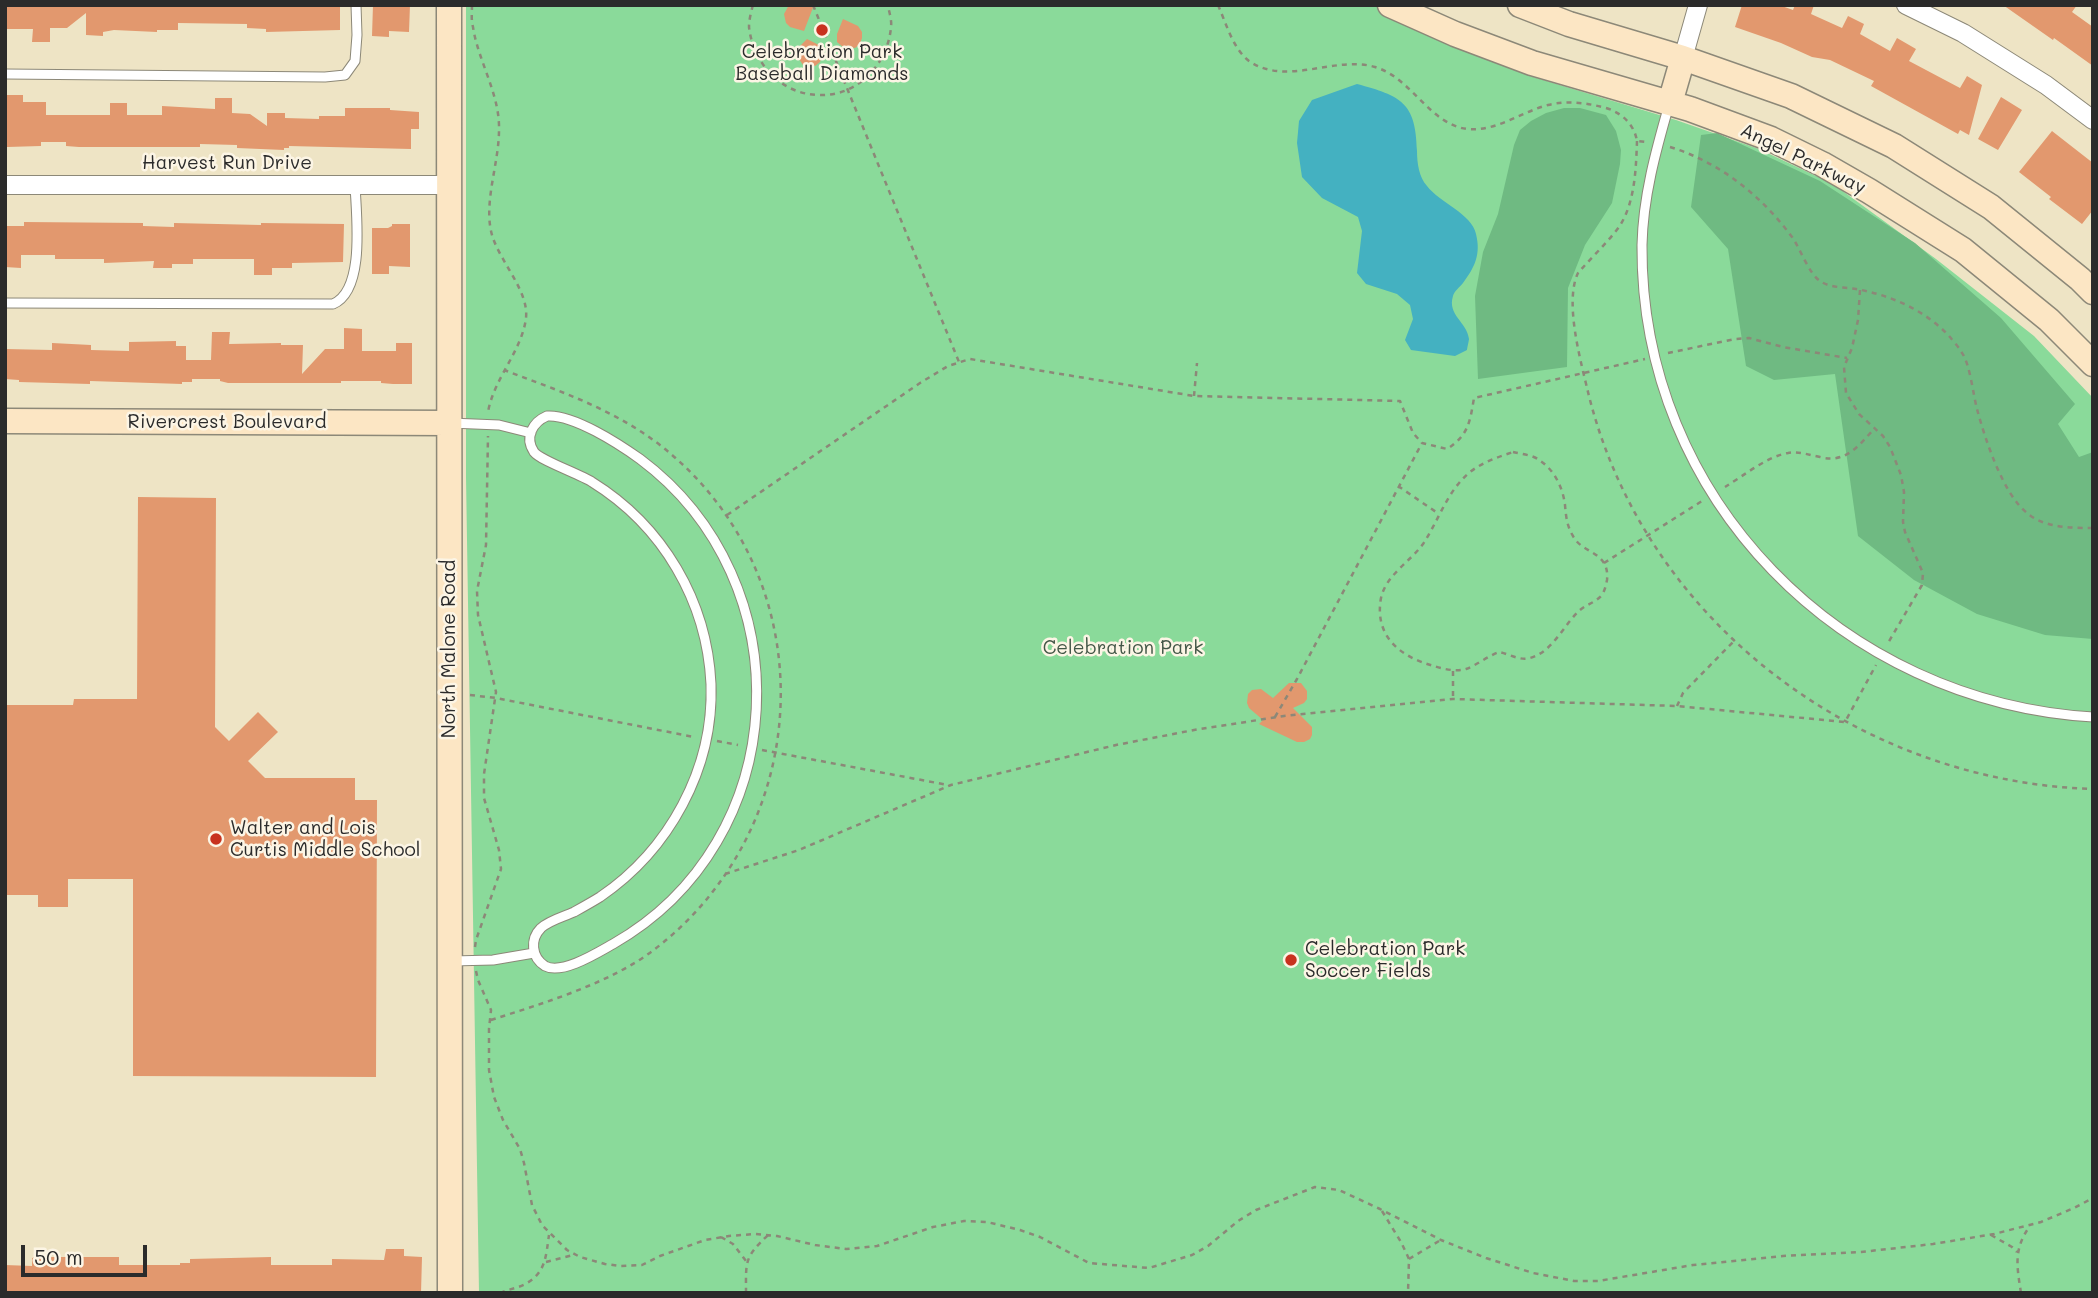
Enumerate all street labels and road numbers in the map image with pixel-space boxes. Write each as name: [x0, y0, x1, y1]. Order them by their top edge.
street label: Angel Parkway: [1736, 119, 1870, 199]
street label: Harvest Run Drive: [142, 152, 312, 174]
street label: Rivercrest Boulevard: [128, 411, 326, 433]
street label: North Malone Road: [438, 560, 460, 738]

